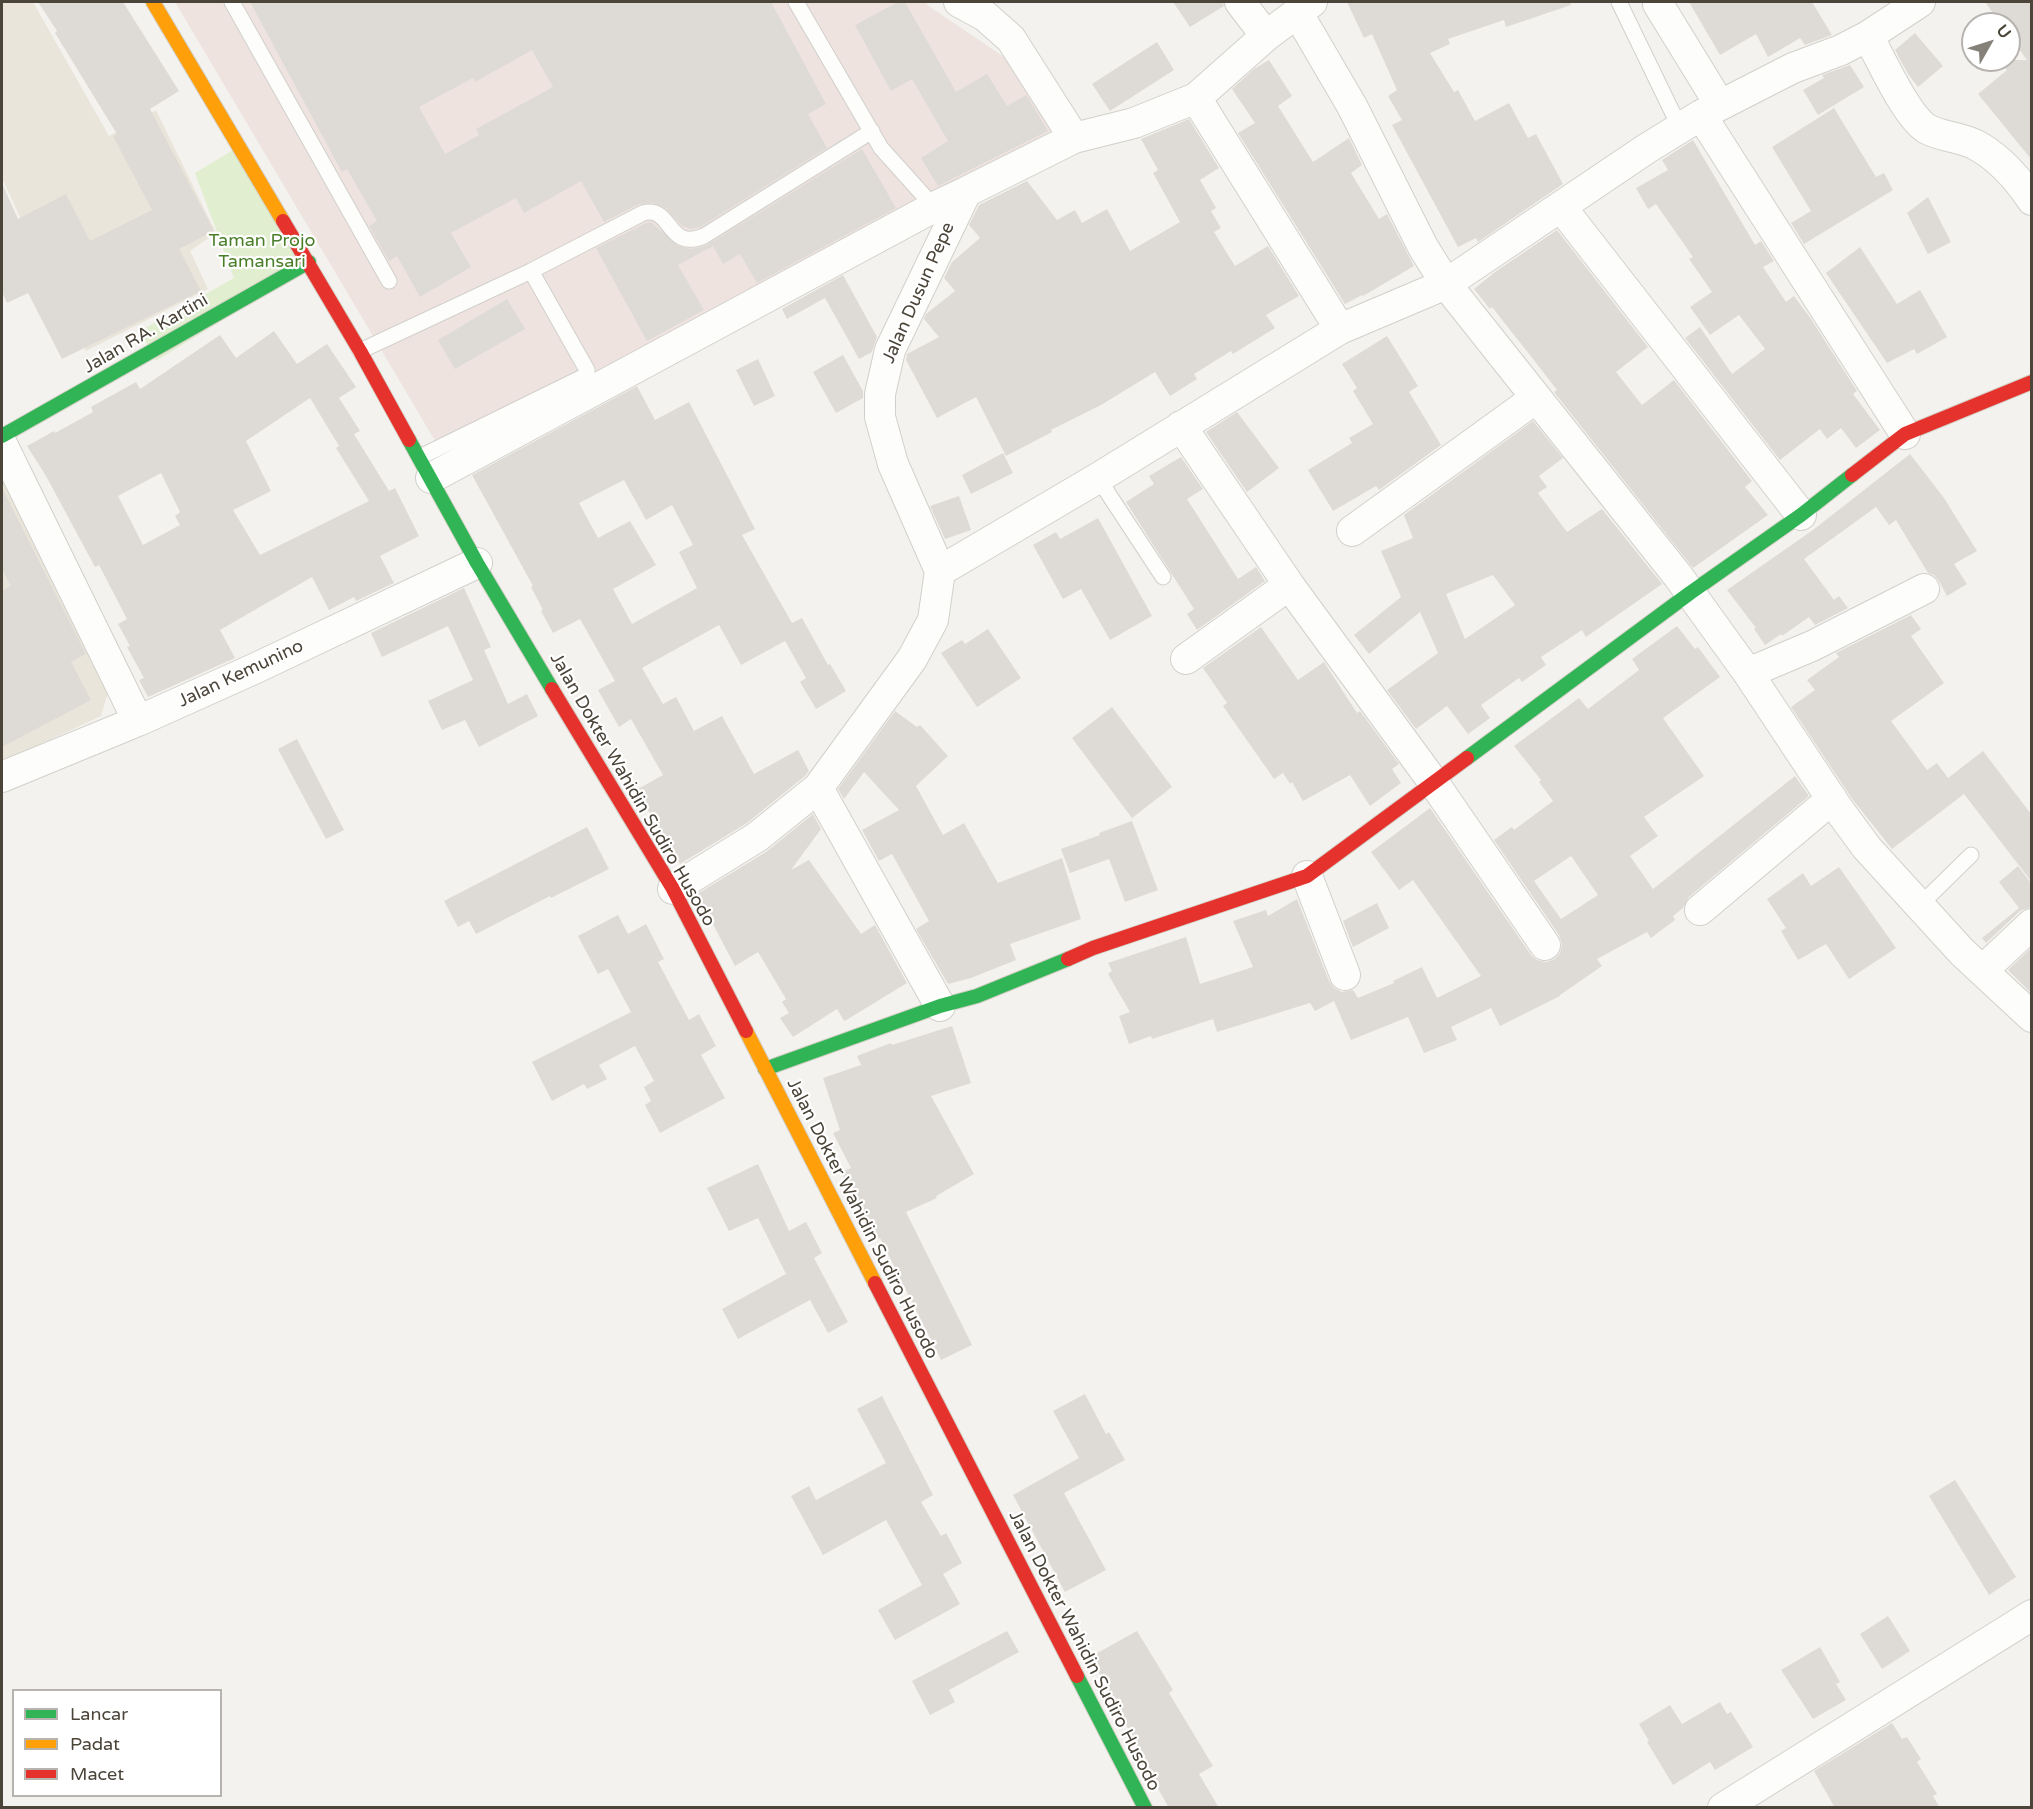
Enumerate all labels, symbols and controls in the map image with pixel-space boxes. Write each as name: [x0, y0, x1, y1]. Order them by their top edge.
north arrow: [1961, 12, 2021, 72]
text: U: [1992, 21, 2015, 43]
street label: Jalan Dusun Pepe: [878, 219, 960, 367]
park label: Taman Projo Tamansari: [209, 230, 315, 272]
street label: Jalan RA. Kartini: [80, 290, 212, 378]
street label: Jalan Kemunino: [175, 636, 307, 712]
street label: Jalan Dokter Wahidin Sudiro Husodo: [545, 650, 719, 930]
street label: Jalan Dokter Wahidin Sudiro Husodo: [782, 1075, 942, 1363]
street label: Jalan Dokter Wahidin Sudiro Husodo: [1004, 1507, 1164, 1795]
legend: [12, 1689, 222, 1797]
text: Lancar: [70, 1703, 128, 1725]
text: Padat: [70, 1733, 120, 1755]
text: Macet: [70, 1763, 124, 1785]

